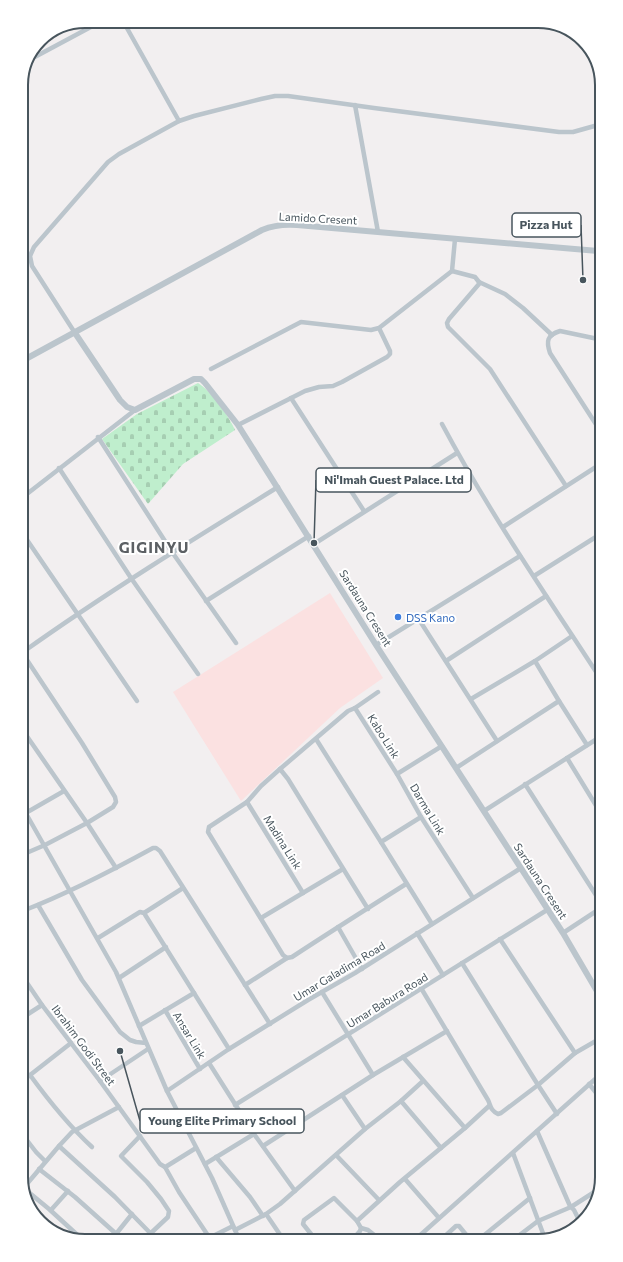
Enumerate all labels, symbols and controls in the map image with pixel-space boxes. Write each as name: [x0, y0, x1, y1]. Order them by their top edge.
street label: Lamido Cresent: [278, 209, 358, 227]
callout: Pizza Hut: [512, 213, 581, 237]
text: Pizza Hut: [519, 217, 573, 231]
callout: Ni'Imah Guest Palace. Ltd: [316, 468, 471, 492]
text: Ni'Imah Guest Palace. Ltd: [324, 472, 464, 486]
district label: GIGINYU: [119, 538, 189, 556]
street label: Sardauna Cresent: [337, 567, 395, 649]
place label: DSS Kano: [406, 611, 456, 624]
marker: DSS Kano: [393, 612, 403, 622]
street label: Kabo Link: [365, 711, 403, 761]
street label: Darma Link: [408, 781, 448, 837]
street label: Madina Link: [261, 813, 305, 871]
street label: Sardauna Cresent: [512, 841, 571, 922]
street label: Umar Galadima Road: [291, 938, 387, 1004]
street label: Umar Babura Road: [344, 970, 430, 1030]
street label: Ibrahim Godi Street: [49, 1002, 119, 1088]
street label: Ansar Link: [171, 1009, 209, 1061]
callout: Young Elite Primary School: [140, 1109, 304, 1133]
text: Young Elite Primary School: [148, 1113, 296, 1127]

